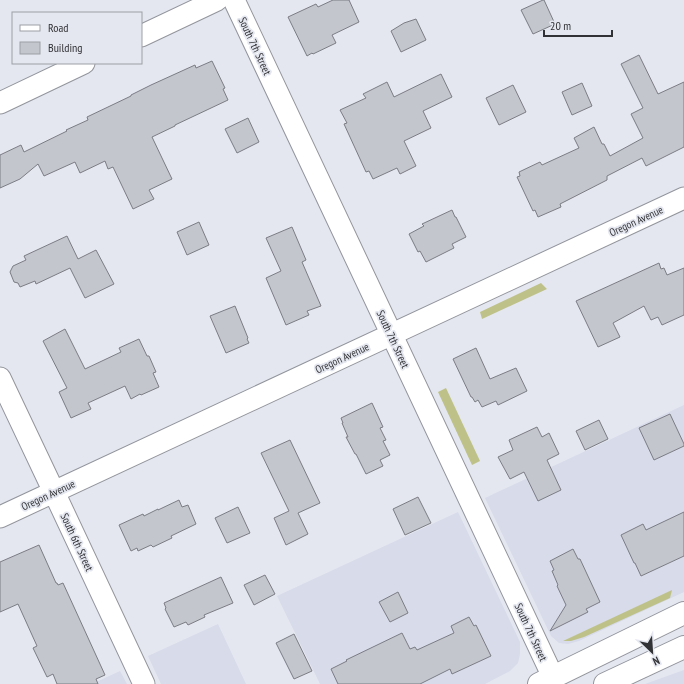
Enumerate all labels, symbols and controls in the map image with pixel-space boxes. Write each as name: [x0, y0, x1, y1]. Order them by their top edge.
legend: [12, 12, 142, 64]
scale bar: [544, 12, 612, 38]
street label: South 7th Street: [235, 15, 275, 77]
text: 20 m: [550, 18, 571, 33]
text: Road: [48, 20, 68, 35]
text: Building: [48, 40, 83, 55]
street label: Oregon Avenue: [607, 202, 666, 240]
street label: South 7th Street: [373, 308, 413, 370]
street label: Oregon Avenue: [313, 339, 372, 377]
street label: Oregon Avenue: [19, 476, 78, 514]
street label: South 6th Street: [57, 511, 97, 573]
street label: South 7th Street: [511, 601, 551, 663]
north arrow: [632, 632, 672, 672]
text: N: [651, 653, 662, 669]

